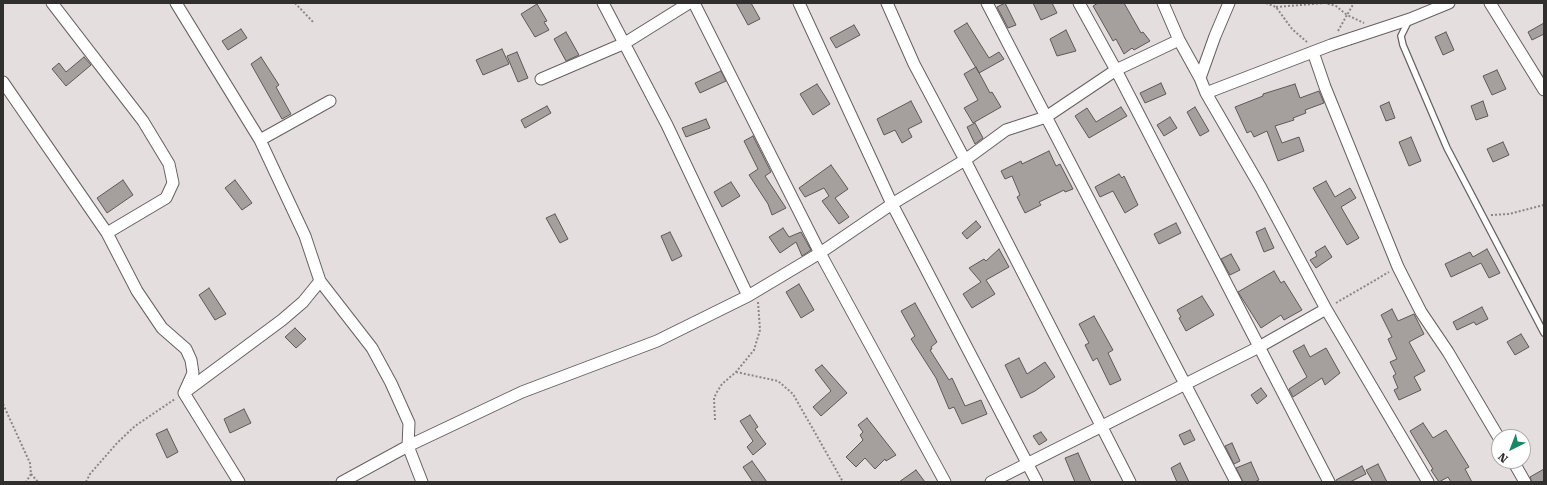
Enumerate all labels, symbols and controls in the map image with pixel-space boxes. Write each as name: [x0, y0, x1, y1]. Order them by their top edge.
north arrow: [1491, 429, 1531, 469]
text: N: [1496, 450, 1511, 465]

